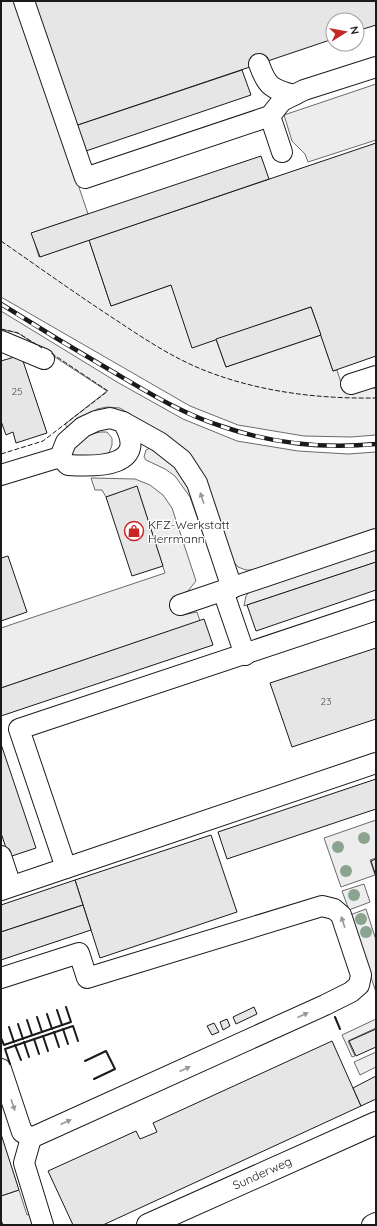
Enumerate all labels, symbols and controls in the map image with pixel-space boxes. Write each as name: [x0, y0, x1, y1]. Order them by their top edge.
north arrow: [325, 12, 365, 52]
text: N: [347, 25, 362, 35]
house number: 25: [12, 385, 23, 398]
one-way arrow: [198, 491, 204, 503]
place label: KFZ-Werkstatt Herrmann: [148, 517, 230, 546]
shop icon: KFZ-Werkstatt Herrmann: [123, 520, 145, 542]
house number: 23: [321, 695, 331, 708]
one-way arrow: [340, 916, 346, 928]
one-way arrow: [298, 1012, 309, 1018]
one-way arrow: [179, 1065, 191, 1071]
one-way arrow: [10, 1100, 16, 1112]
one-way arrow: [60, 1119, 72, 1125]
street label: Sunderweg: [230, 1153, 294, 1193]

